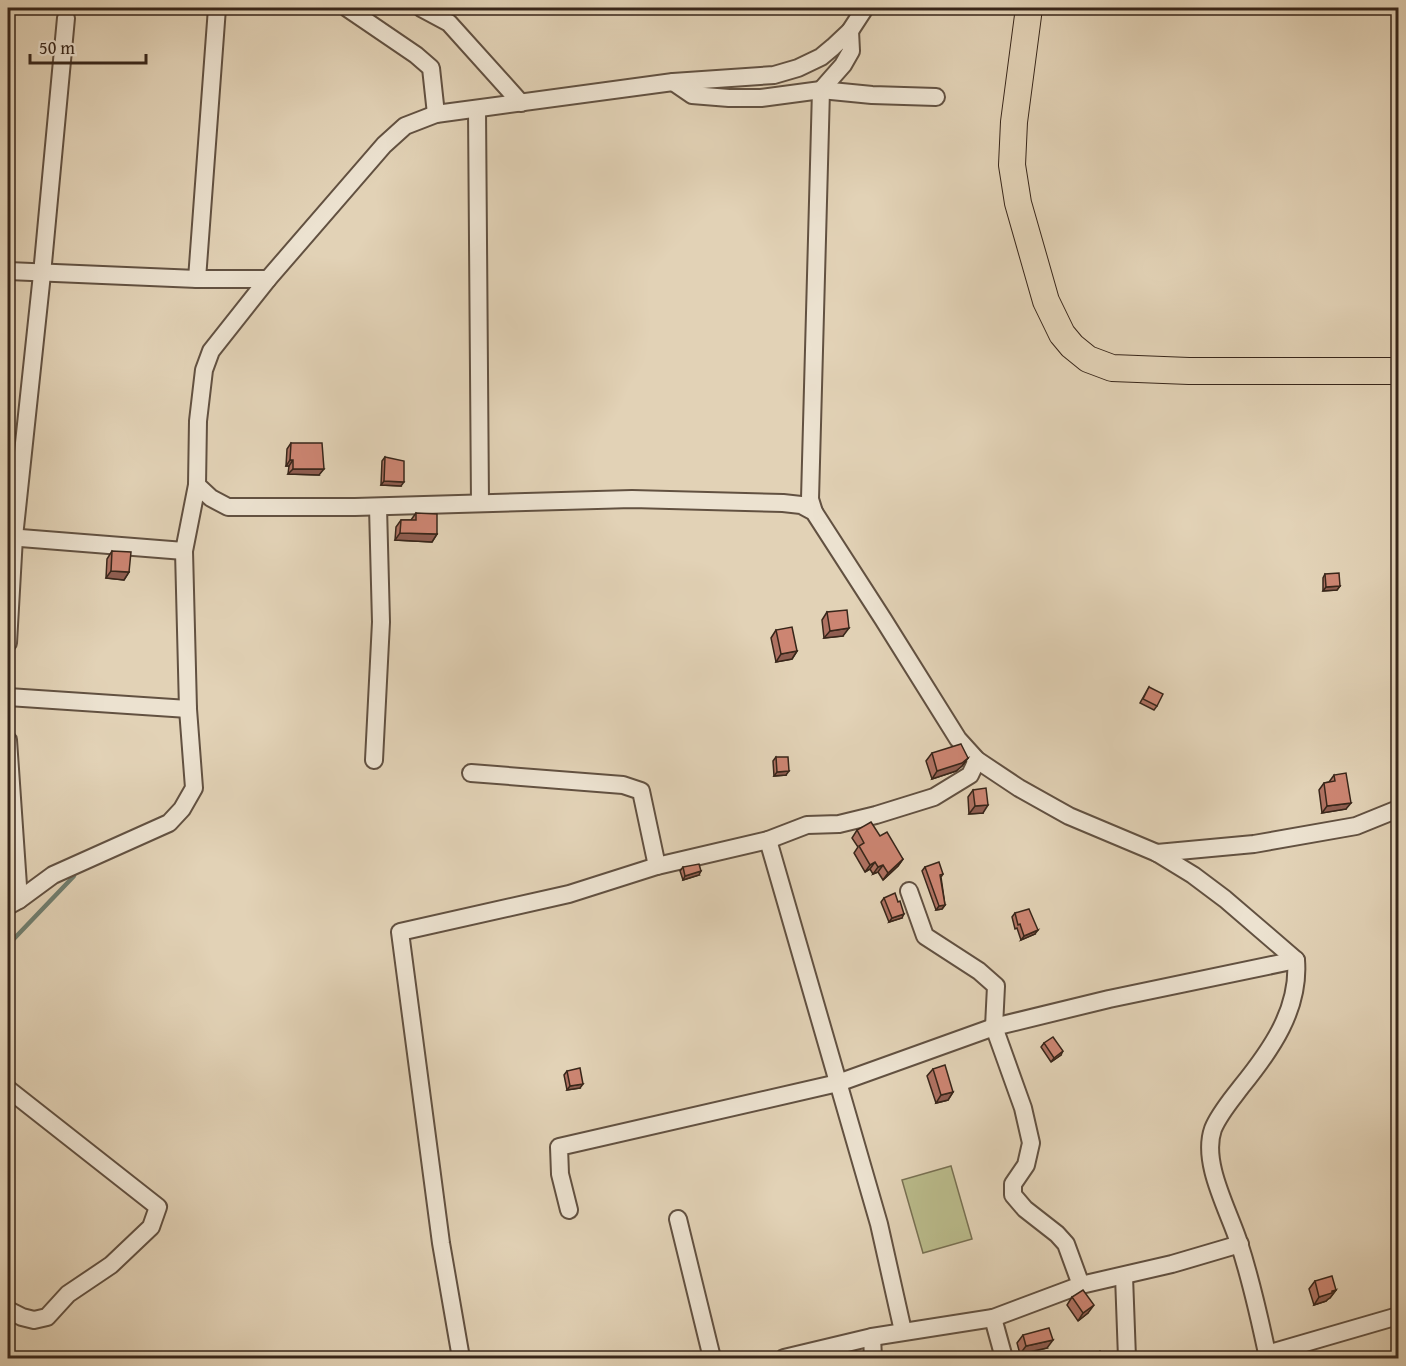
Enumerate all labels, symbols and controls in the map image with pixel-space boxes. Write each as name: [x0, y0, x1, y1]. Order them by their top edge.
scale bar: [30, 27, 146, 65]
text: 50 m: [39, 34, 75, 61]

